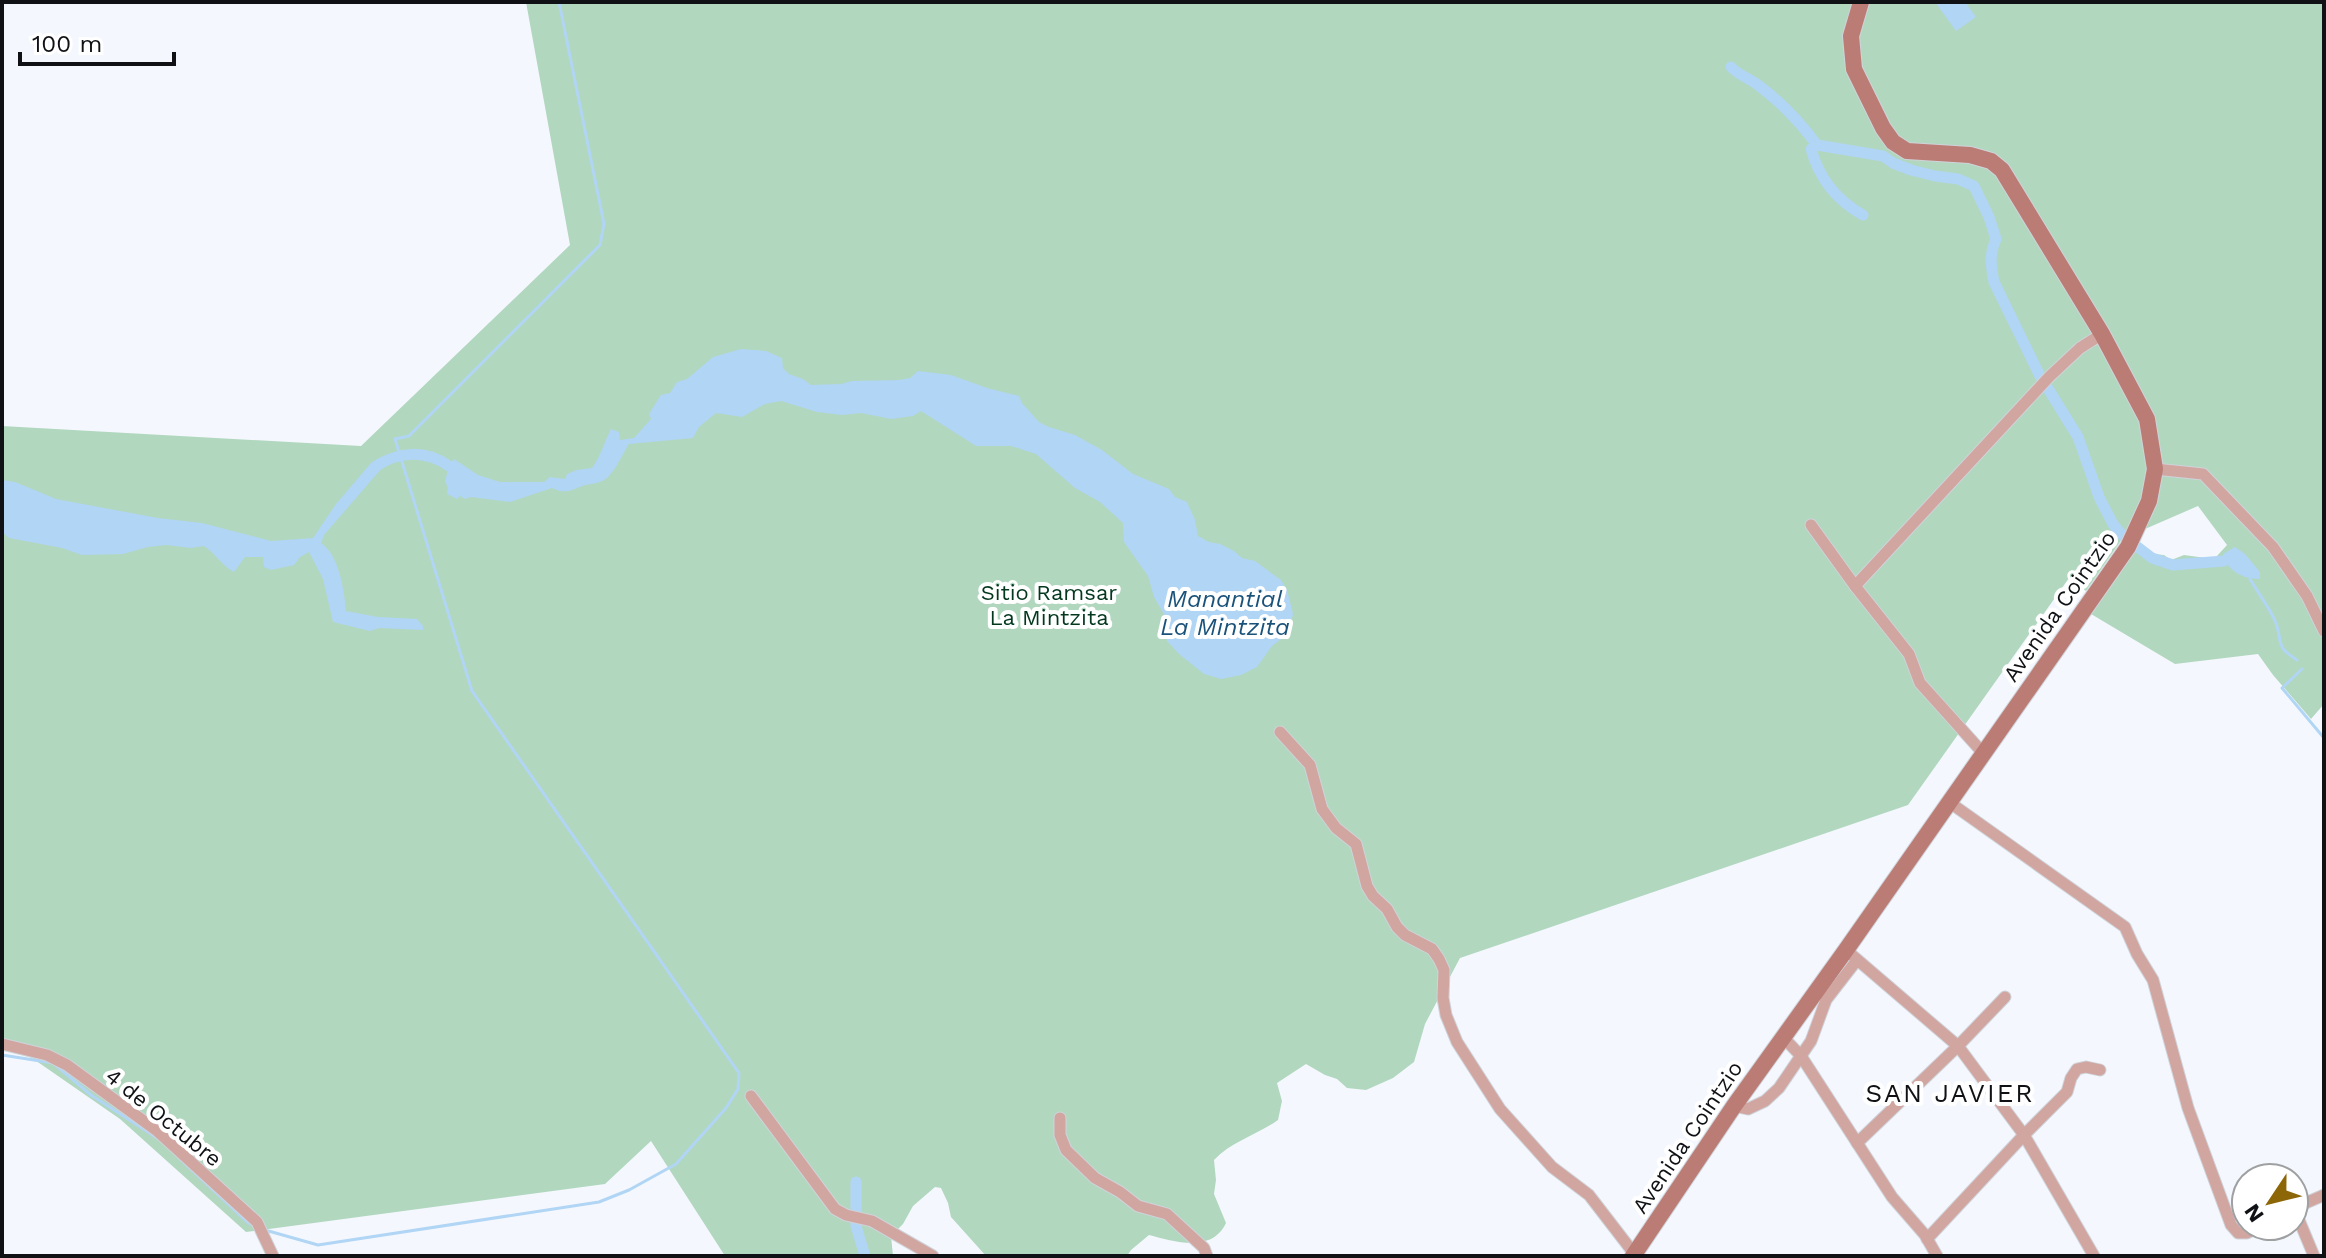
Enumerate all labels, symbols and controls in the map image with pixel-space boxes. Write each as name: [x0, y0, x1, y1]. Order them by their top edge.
scale bar: [20, 16, 174, 66]
text: 100 m: [32, 30, 102, 58]
street label: Avenida Cointzio: [1998, 526, 2121, 686]
park label: Sitio Ramsar La Mintzita: [981, 580, 1117, 630]
water label: Manantial La Mintzita: [1160, 585, 1290, 641]
street label: Avenida Cointzio: [1627, 1056, 1748, 1218]
street label: 4 de Octubre: [101, 1063, 227, 1172]
district label: SAN JAVIER: [1865, 1078, 2035, 1108]
north arrow: [2230, 1162, 2310, 1242]
text: N: [2239, 1199, 2269, 1227]

